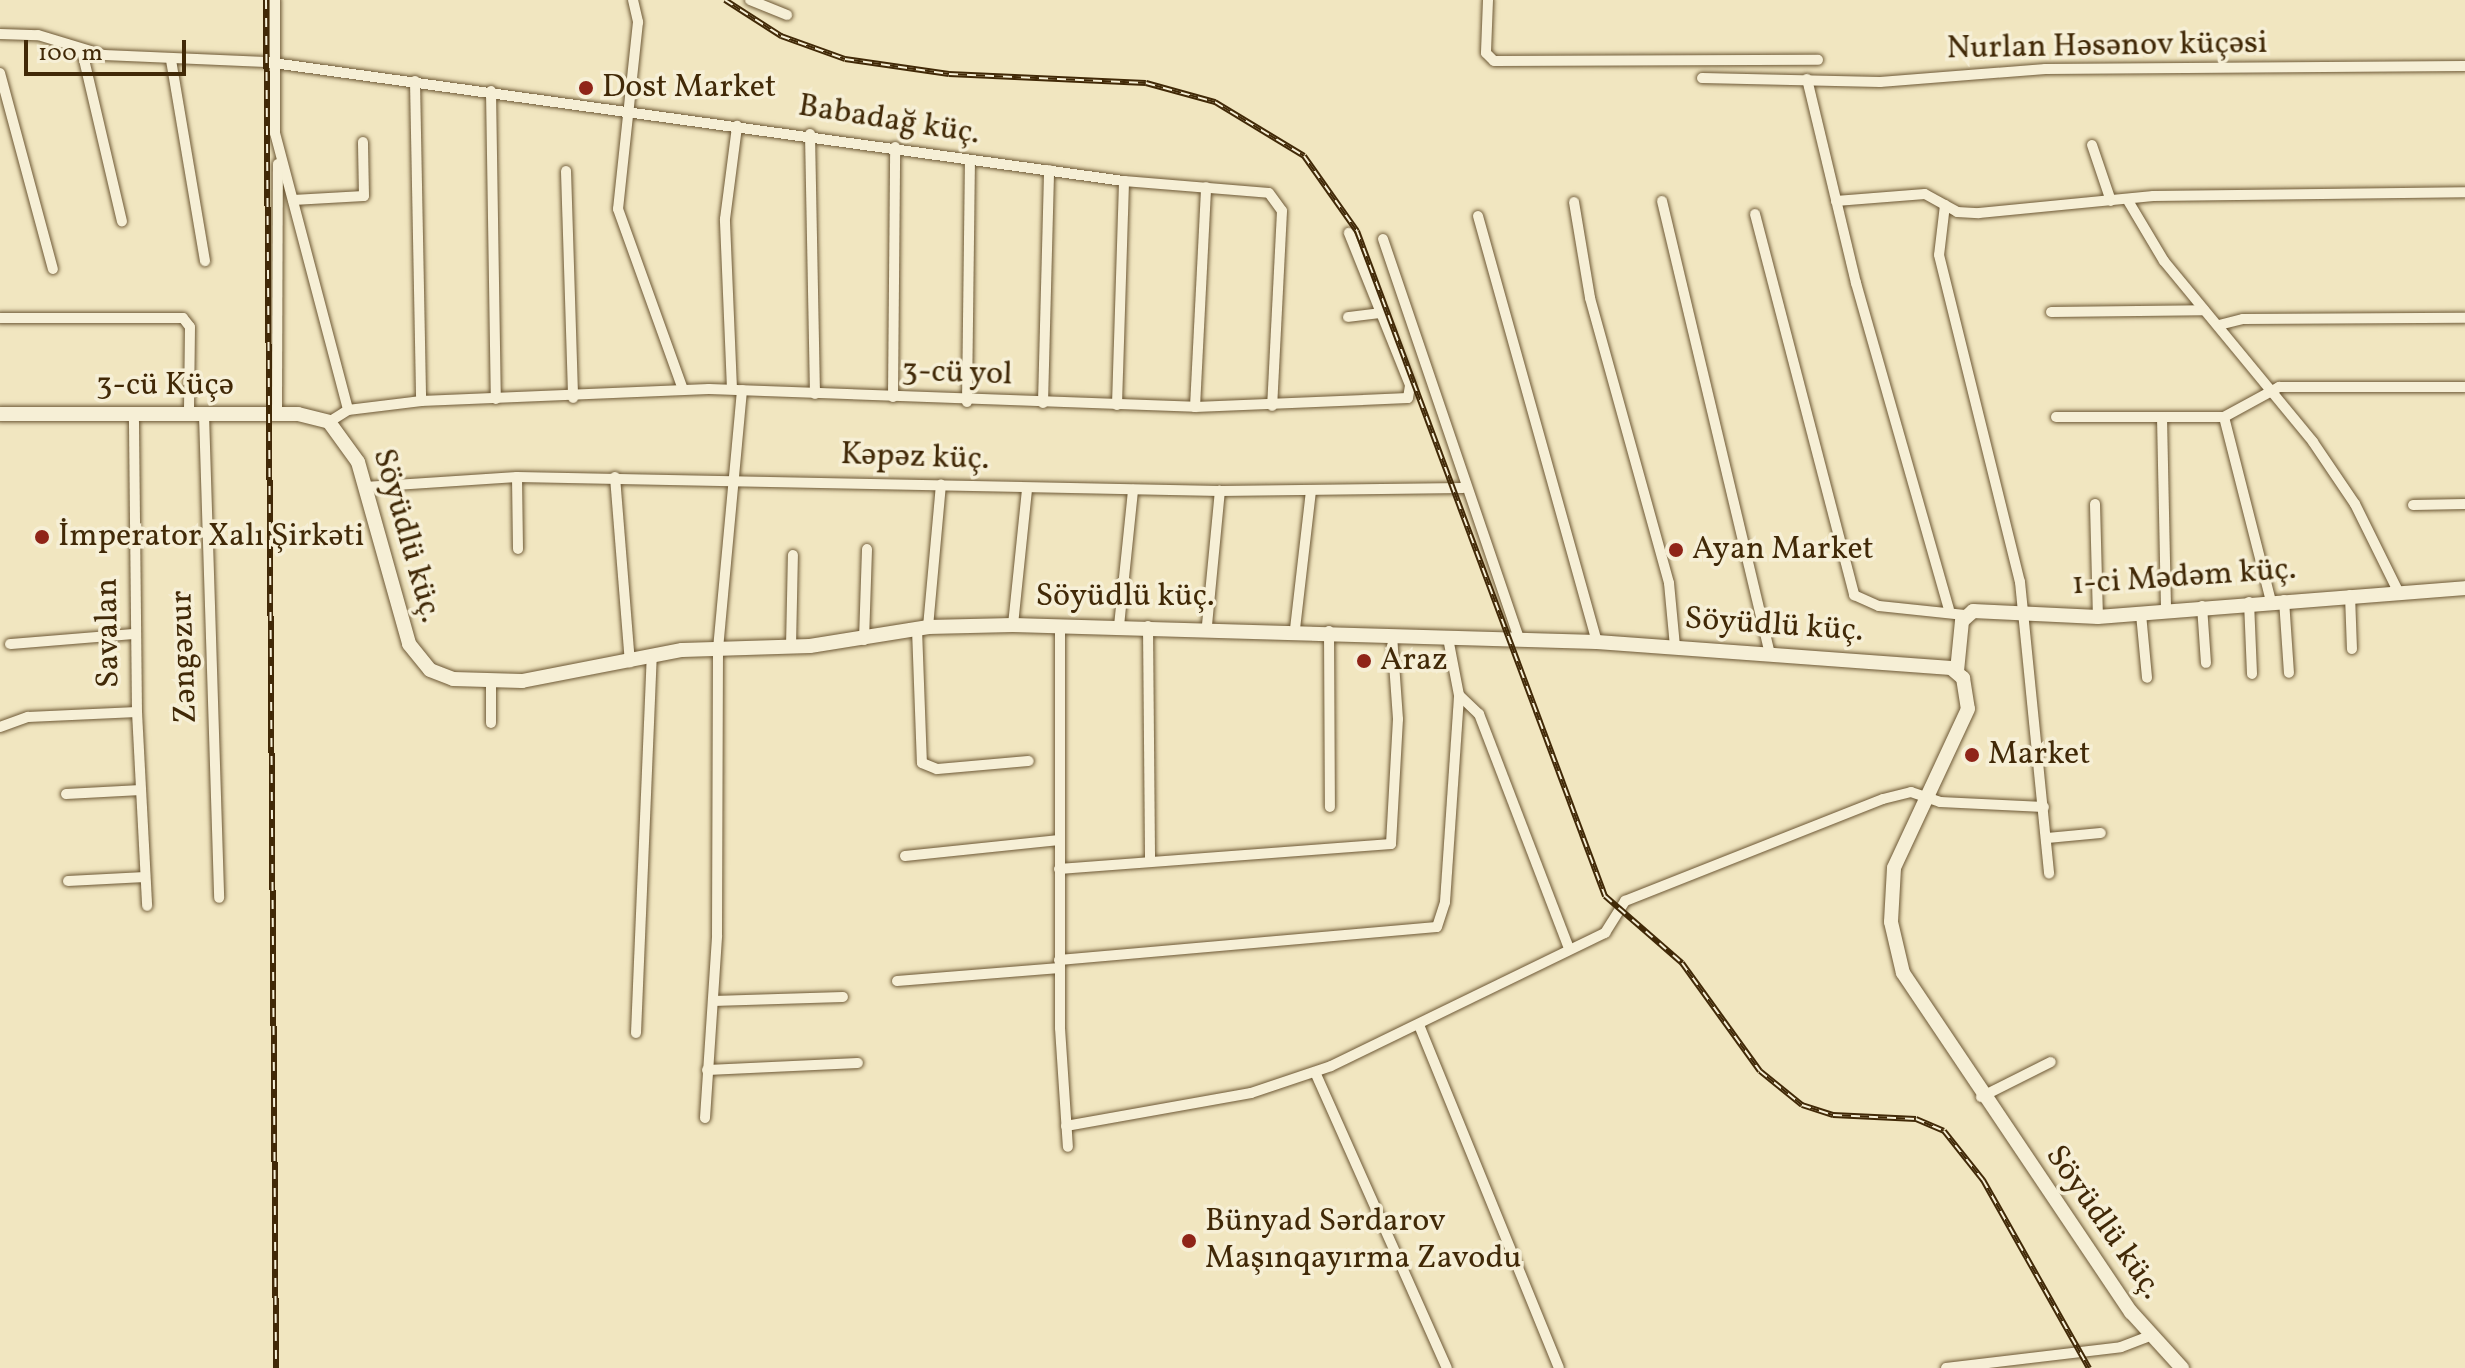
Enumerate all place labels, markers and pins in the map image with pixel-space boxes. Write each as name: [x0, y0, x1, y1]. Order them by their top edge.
place label: Dost Market: [602, 69, 776, 107]
marker: Dost Market: [577, 79, 595, 97]
place label: İmperator Xalı Şirkəti: [58, 518, 364, 556]
marker: İmperator Xalı Şirkəti: [33, 528, 51, 546]
place label: Ayan Market: [1692, 531, 1874, 569]
marker: Ayan Market: [1667, 541, 1685, 559]
place label: Araz: [1380, 642, 1448, 680]
marker: Araz: [1355, 652, 1373, 670]
place label: Market: [1988, 736, 2090, 774]
marker: Market: [1963, 746, 1981, 764]
place label: Bünyad Sərdarov Maşınqayırma Zavodu: [1205, 1204, 1521, 1279]
marker: Bünyad Sərdarov Maşınqayırma Zavodu: [1180, 1232, 1198, 1250]

